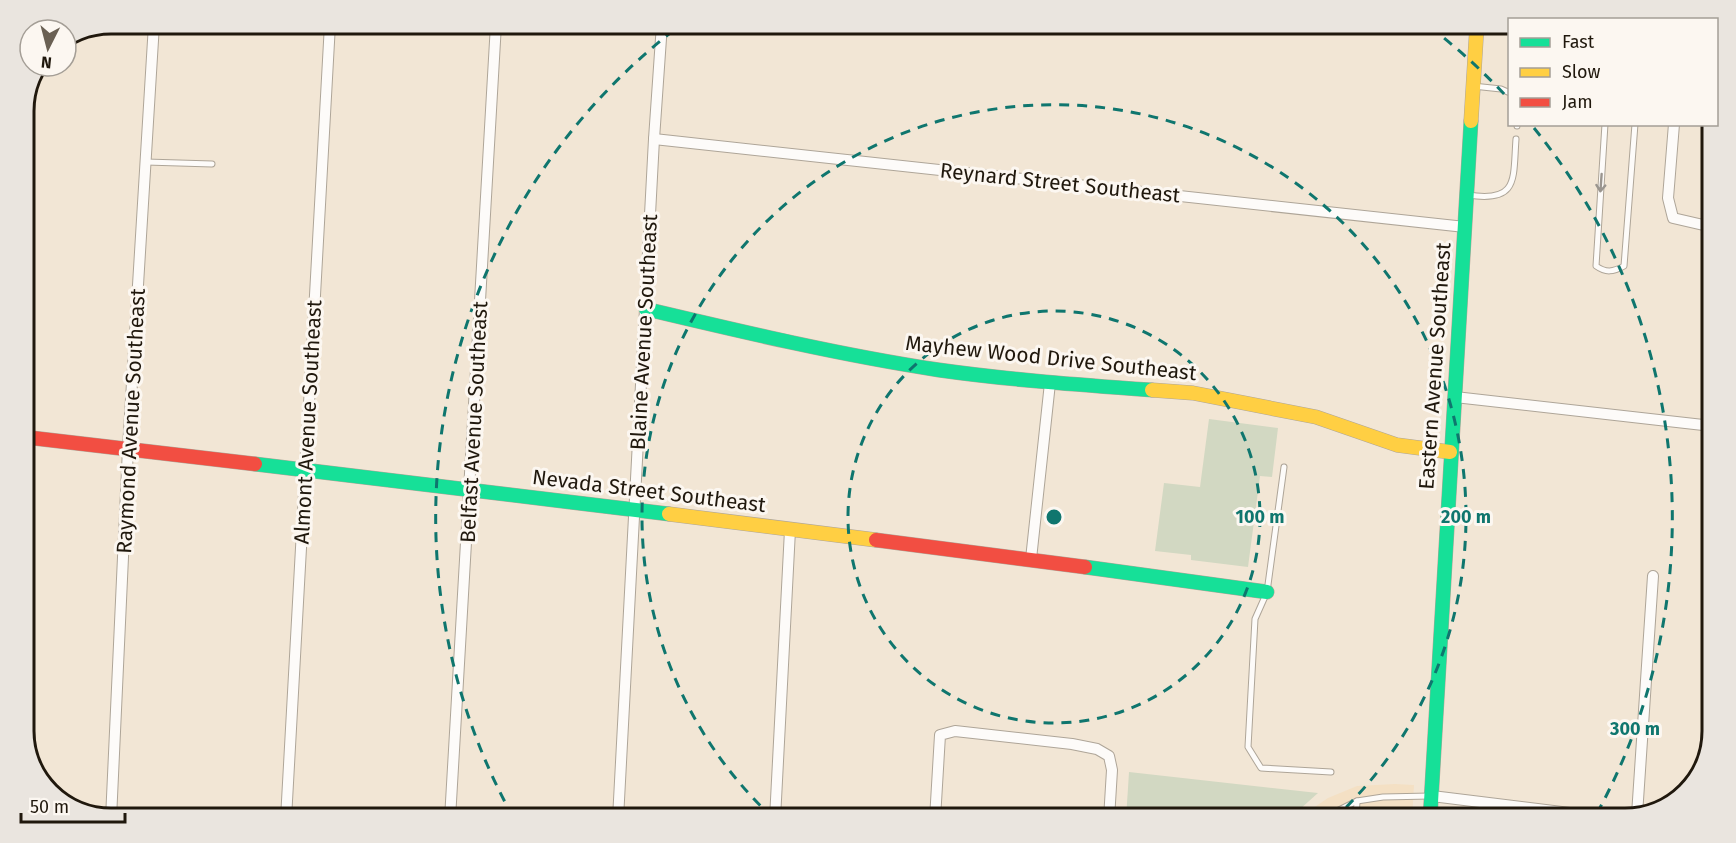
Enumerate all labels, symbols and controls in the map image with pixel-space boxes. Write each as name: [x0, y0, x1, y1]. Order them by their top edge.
north arrow: [18, 18, 78, 78]
legend: [1508, 18, 1718, 126]
text: Fast: [1562, 31, 1595, 53]
text: N: [40, 52, 53, 72]
text: Slow: [1562, 61, 1601, 83]
text: Jam: [1562, 91, 1593, 113]
street label: Reynard Street Southeast: [938, 157, 1182, 209]
one-way arrow: [1596, 172, 1607, 192]
street label: Blaine Avenue Southeast: [625, 213, 663, 451]
street label: Eastern Avenue Southeast: [1413, 241, 1457, 490]
street label: Raymond Avenue Southeast: [111, 287, 151, 554]
street label: Almont Avenue Southeast: [289, 299, 327, 545]
street label: Belfast Avenue Southeast: [455, 300, 493, 544]
street label: Mayhew Wood Drive Southeast: [904, 330, 1198, 386]
street label: Nevada Street Southeast: [531, 464, 768, 518]
text: 100 m: [1236, 506, 1284, 528]
text: 200 m: [1441, 506, 1491, 528]
centre of rings: [1044, 507, 1064, 527]
text: 300 m: [1609, 718, 1660, 740]
scale bar: [21, 786, 124, 824]
text: 50 m: [30, 796, 69, 818]

